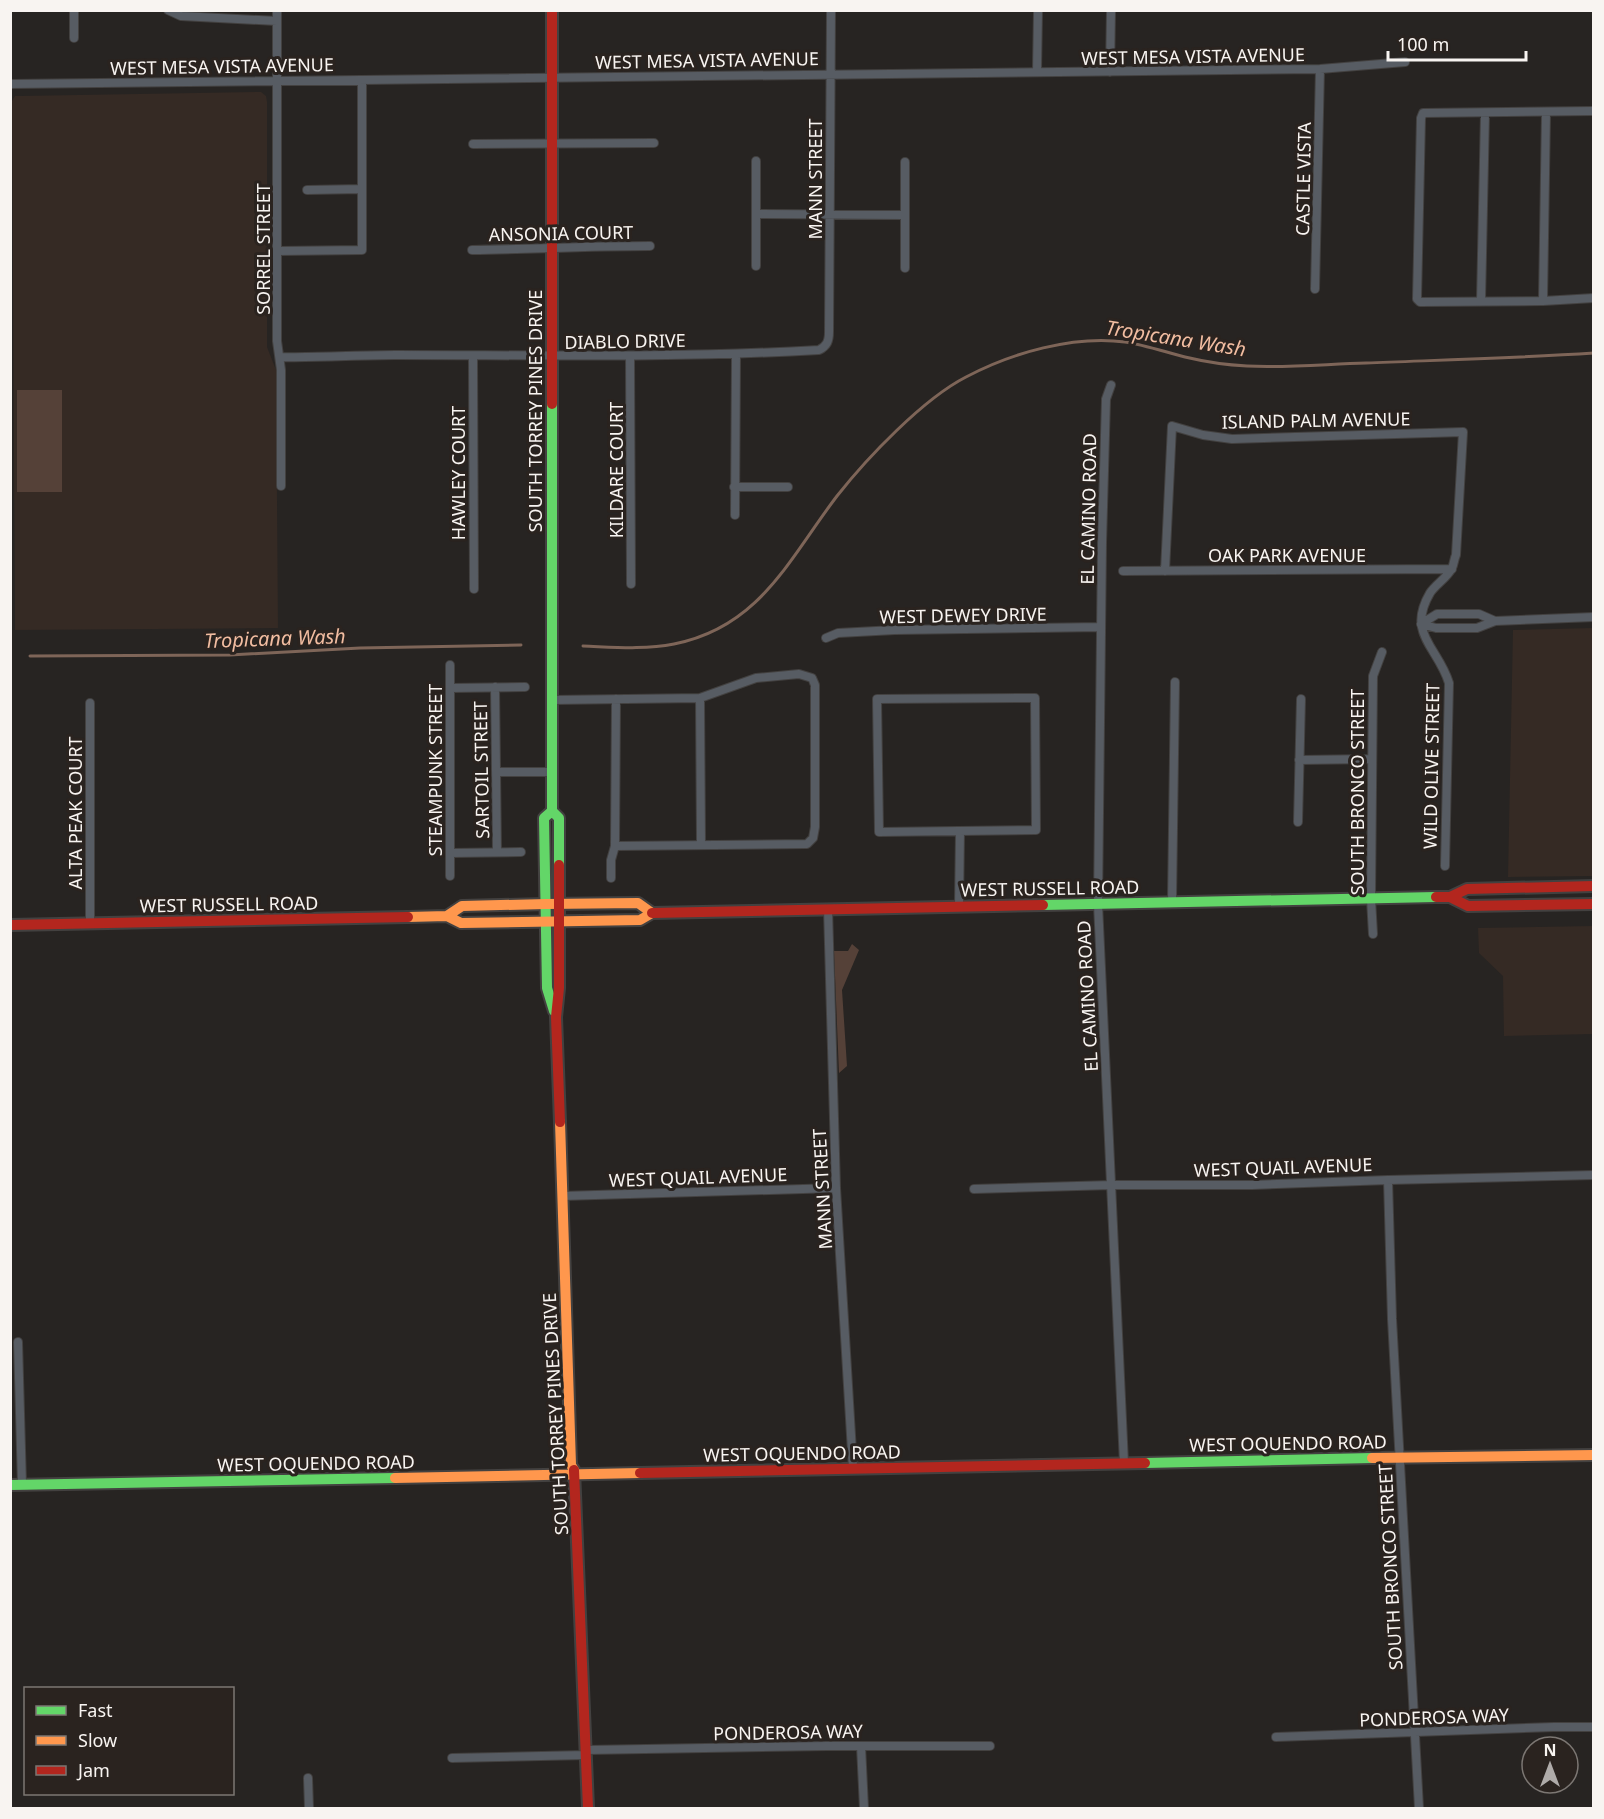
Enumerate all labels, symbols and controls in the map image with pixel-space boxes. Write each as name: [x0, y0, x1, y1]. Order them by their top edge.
scale bar: [1388, 24, 1526, 62]
text: 100 m: [1397, 32, 1449, 56]
street label: WEST MESA VISTA AVENUE: [1081, 42, 1305, 70]
street label: WEST MESA VISTA AVENUE: [595, 46, 819, 74]
street label: WEST MESA VISTA AVENUE: [110, 52, 334, 80]
street label: MANN STREET: [803, 119, 827, 239]
street label: CASTLE VISTA: [1290, 121, 1316, 236]
street label: SORREL STREET: [251, 183, 275, 315]
street label: ANSONIA COURT: [489, 220, 633, 246]
street label: SOUTH TORREY PINES DRIVE: [523, 290, 547, 532]
water label: Tropicana Wash: [1104, 314, 1248, 362]
street label: DIABLO DRIVE: [564, 328, 686, 354]
street label: KILDARE COURT: [604, 402, 628, 538]
street label: HAWLEY COURT: [446, 406, 470, 540]
street label: ISLAND PALM AVENUE: [1221, 406, 1411, 434]
street label: EL CAMINO ROAD: [1075, 433, 1101, 585]
street label: OAK PARK AVENUE: [1208, 543, 1366, 567]
street label: WEST DEWEY DRIVE: [879, 602, 1047, 628]
water label: Tropicana Wash: [204, 622, 346, 654]
street label: WILD OLIVE STREET: [1418, 683, 1444, 849]
street label: STEAMPUNK STREET: [423, 684, 447, 856]
street label: SOUTH BRONCO STREET: [1345, 689, 1369, 895]
street label: SARTOIL STREET: [468, 701, 494, 839]
street label: ALTA PEAK COURT: [63, 736, 87, 890]
street label: WEST RUSSELL ROAD: [961, 874, 1139, 902]
street label: WEST RUSSELL ROAD: [140, 890, 318, 918]
street label: EL CAMINO ROAD: [1071, 920, 1103, 1072]
street label: MANN STREET: [807, 1128, 837, 1250]
street label: WEST QUAIL AVENUE: [1193, 1152, 1373, 1182]
street label: WEST QUAIL AVENUE: [608, 1162, 788, 1192]
street label: SOUTH TORREY PINES DRIVE: [537, 1292, 573, 1536]
street label: WEST OQUENDO ROAD: [1189, 1429, 1387, 1457]
street label: WEST OQUENDO ROAD: [703, 1439, 901, 1467]
street label: WEST OQUENDO ROAD: [217, 1449, 415, 1477]
street label: SOUTH BRONCO STREET: [1373, 1463, 1407, 1671]
legend: [24, 1687, 234, 1795]
text: Fast: [78, 1698, 113, 1722]
street label: PONDEROSA WAY: [1359, 1702, 1510, 1732]
street label: PONDEROSA WAY: [713, 1719, 864, 1745]
text: Slow: [78, 1728, 117, 1752]
north arrow: [1520, 1735, 1580, 1795]
text: N: [1543, 1739, 1557, 1761]
text: Jam: [76, 1758, 110, 1782]

